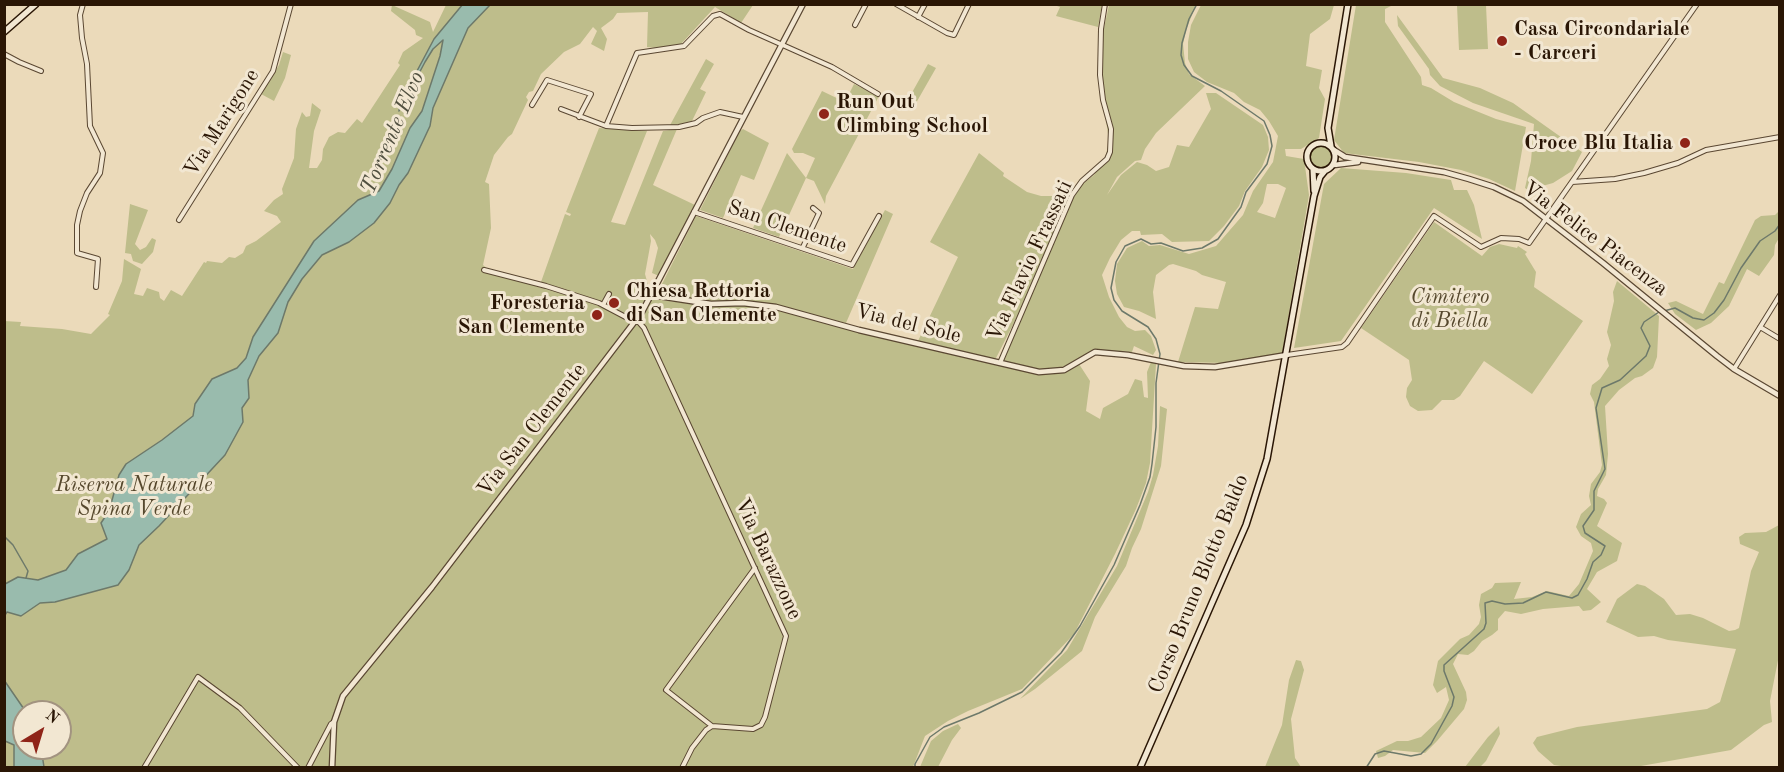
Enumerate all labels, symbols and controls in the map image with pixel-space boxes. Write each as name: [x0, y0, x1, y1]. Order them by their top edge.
place label: Casa Circondariale - Carceri: [1514, 16, 1690, 66]
marker: Casa Circondariale - Carceri: [1495, 34, 1509, 48]
street label: Via Marigone: [179, 64, 265, 182]
water label: Torrente Elvo: [355, 68, 431, 198]
place label: Run Out Climbing School: [836, 89, 988, 139]
marker: Run Out Climbing School: [817, 107, 831, 121]
place label: Croce Blu Italia: [1524, 130, 1673, 156]
marker: Croce Blu Italia: [1678, 136, 1692, 150]
street label: Via Felice Piacenza: [1517, 176, 1673, 302]
street label: Via Flavio Frassati: [982, 177, 1078, 345]
street label: San Clemente: [724, 195, 850, 259]
place label: Chiesa Rettoria di San Clemente: [626, 278, 777, 328]
park label: Cimitero di Biella: [1410, 284, 1490, 334]
place label: Foresteria San Clemente: [458, 290, 585, 340]
marker: Chiesa Rettoria di San Clemente: [607, 296, 621, 310]
street label: Via del Sole: [852, 299, 964, 349]
marker: Foresteria San Clemente: [590, 308, 604, 322]
street label: Via San Clemente: [472, 358, 592, 502]
street label: Corso Bruno Blotto Baldo: [1143, 471, 1255, 697]
park label: Riserva Naturale Spina Verde: [55, 472, 213, 522]
street label: Via Barazzone: [729, 494, 807, 624]
north arrow: [12, 700, 72, 760]
text: N: [42, 707, 62, 727]

